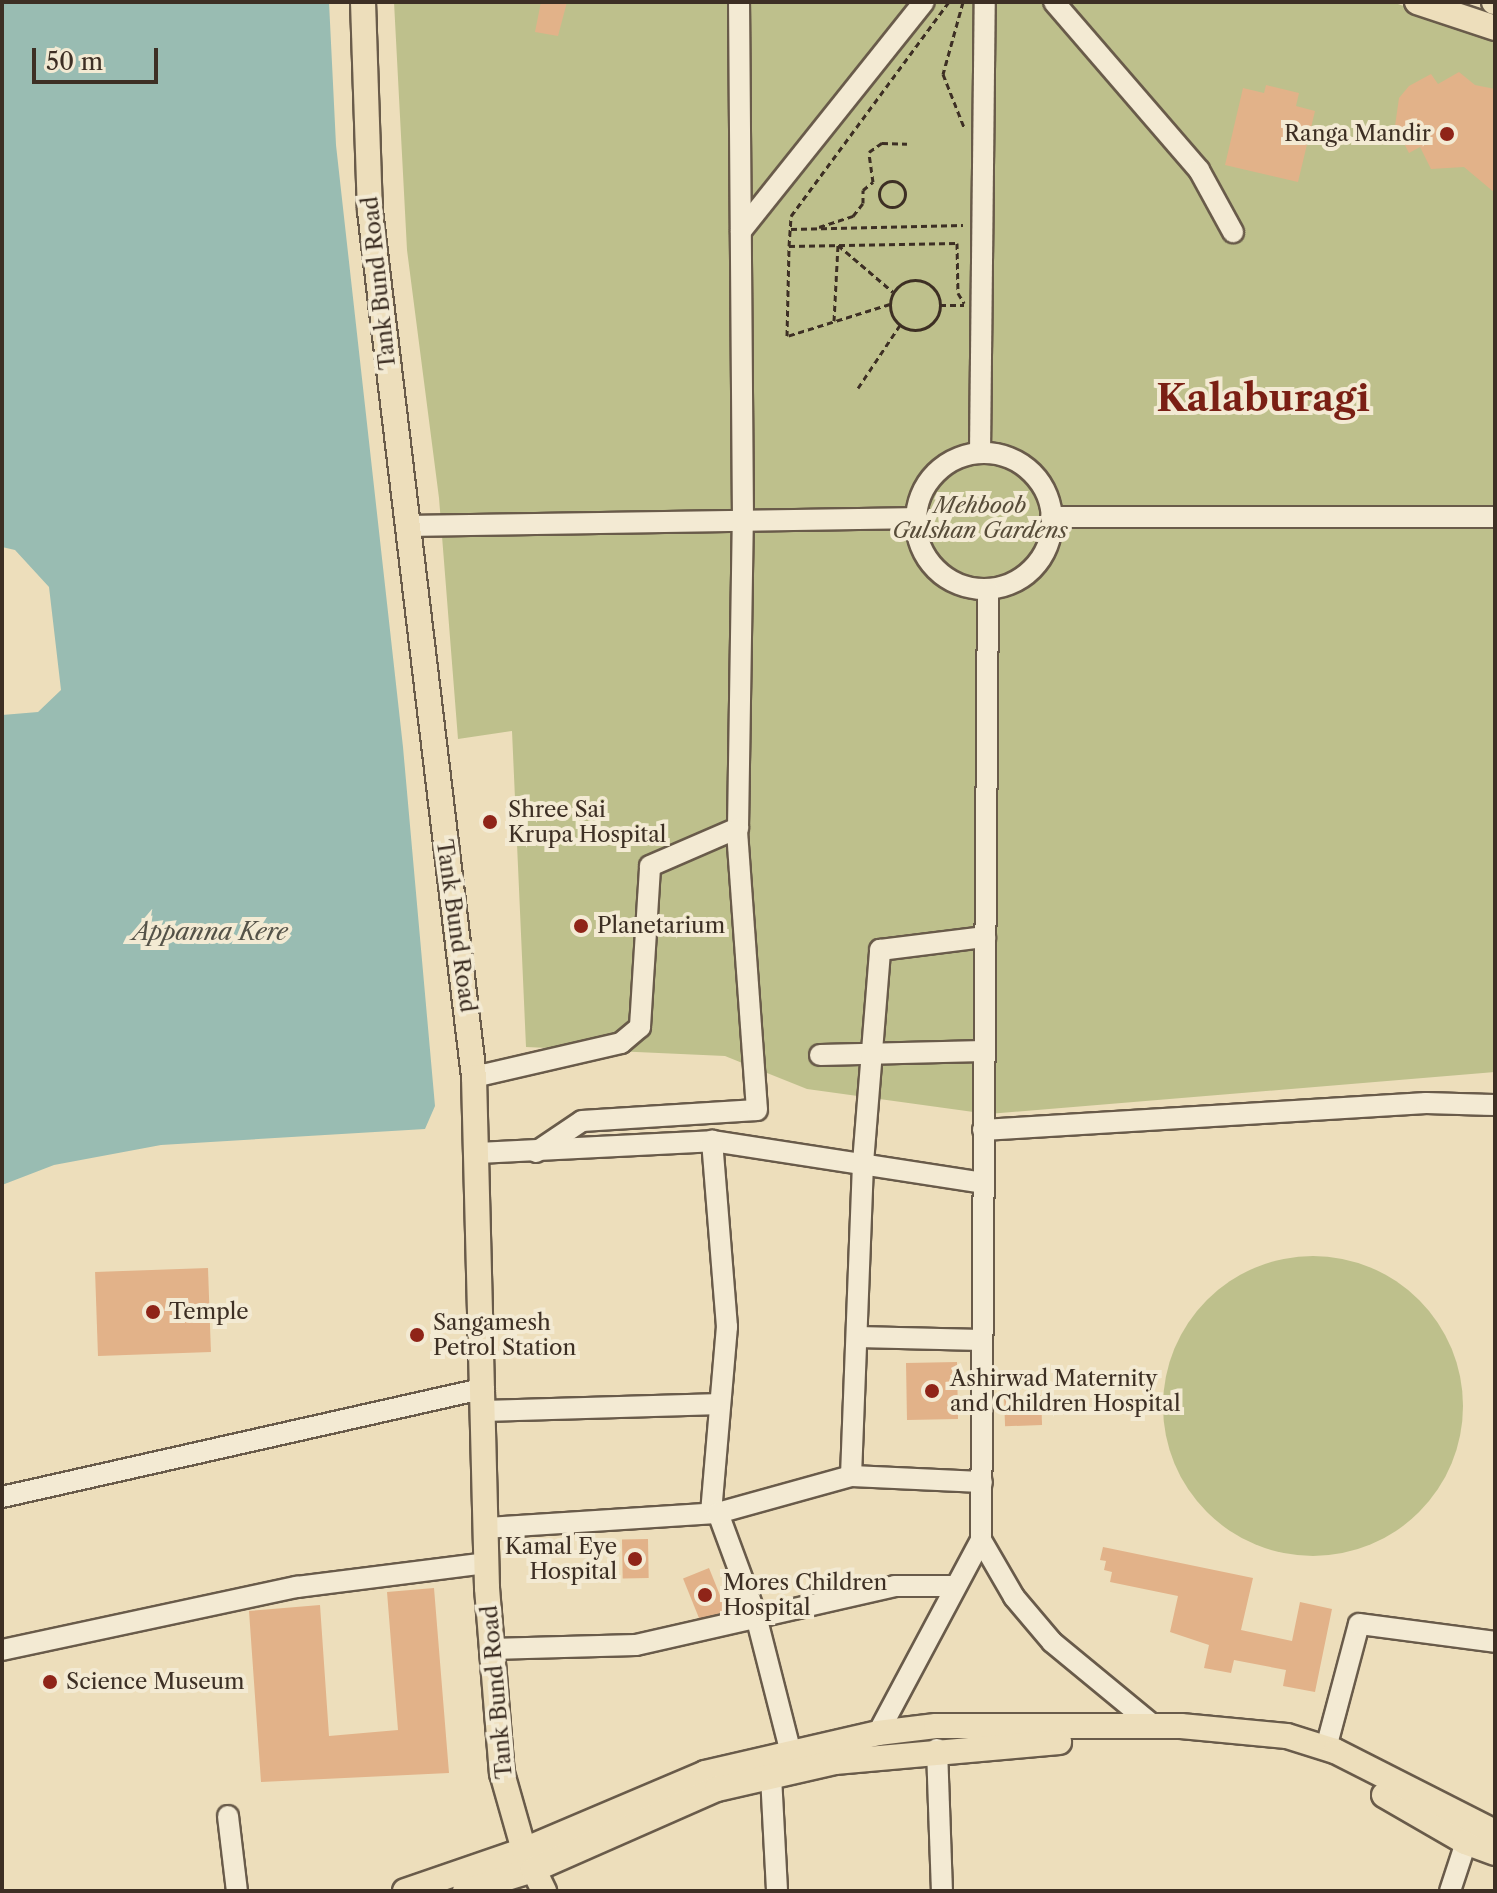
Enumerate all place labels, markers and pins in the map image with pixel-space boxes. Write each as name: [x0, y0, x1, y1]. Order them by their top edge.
place label: Ranga Mandir: [1284, 121, 1431, 147]
marker: Ranga Mandir: [1438, 125, 1456, 143]
place label: Shree Sai Krupa Hospital: [508, 796, 667, 848]
marker: Shree Sai Krupa Hospital: [479, 811, 501, 833]
place label: Planetarium: [597, 913, 725, 939]
marker: Planetarium: [572, 917, 590, 935]
place label: Temple: [169, 1299, 249, 1325]
marker: Temple: [144, 1303, 162, 1321]
place label: Sangamesh Petrol Station: [433, 1309, 576, 1360]
marker: Sangamesh Petrol Station: [408, 1326, 426, 1344]
place label: Ashirwad Maternity and Children Hospital: [950, 1365, 1181, 1416]
marker: Ashirwad Maternity and Children Hospital: [921, 1380, 943, 1402]
place label: Kamal Eye Hospital: [505, 1533, 617, 1584]
marker: Kamal Eye Hospital: [624, 1548, 646, 1570]
place label: Mores Children Hospital: [723, 1569, 887, 1620]
marker: Mores Children Hospital: [694, 1584, 716, 1606]
place label: Science Museum: [66, 1669, 245, 1695]
marker: Science Museum: [41, 1673, 59, 1691]

